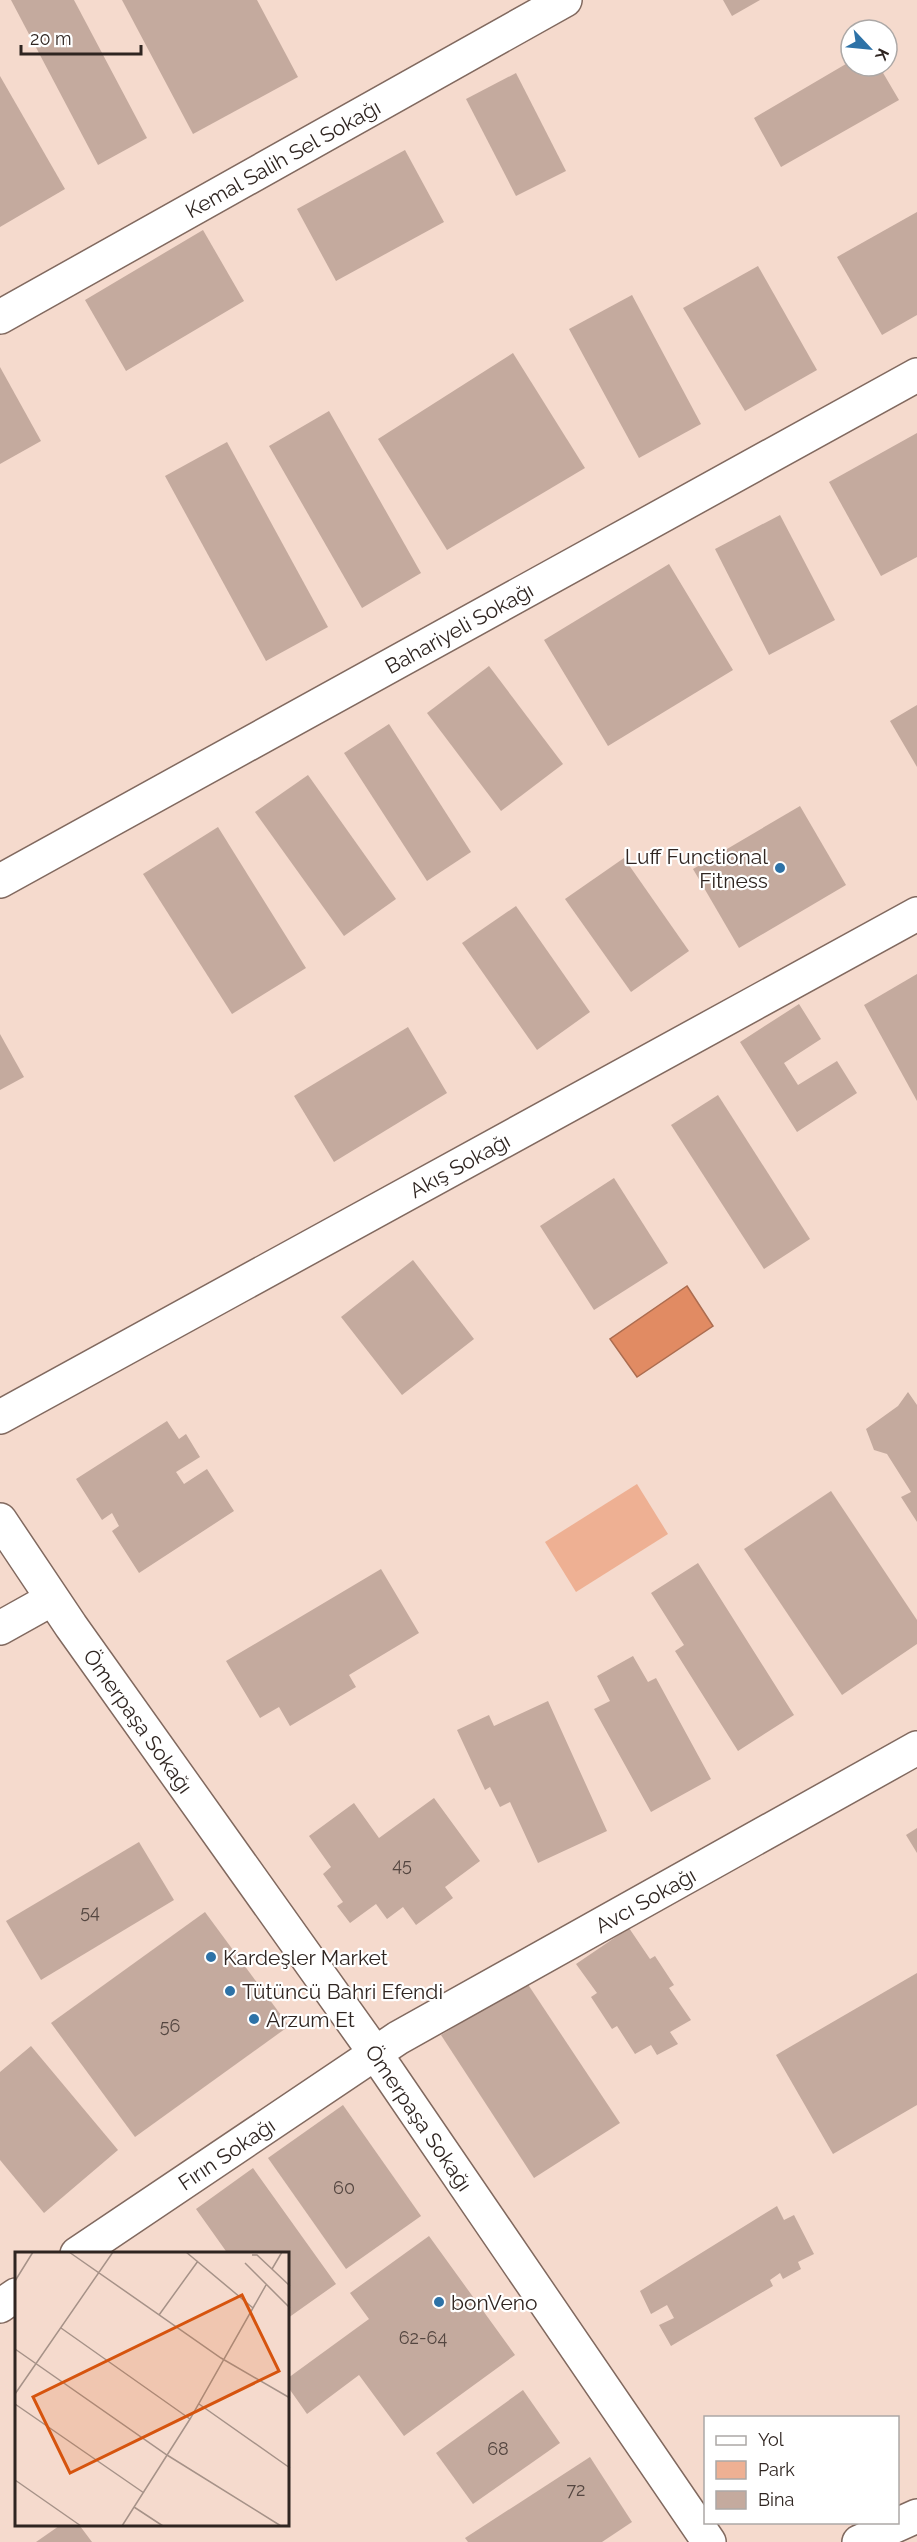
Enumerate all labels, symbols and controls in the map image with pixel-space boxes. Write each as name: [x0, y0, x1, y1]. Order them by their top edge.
scale bar: [21, 18, 141, 56]
north arrow: [839, 18, 899, 78]
text: 20 m: [30, 28, 72, 49]
text: K: [871, 45, 893, 64]
street label: Kemal Salih Sel Sokağı: [181, 94, 384, 223]
street label: Bahariyeli Sokağı: [380, 577, 537, 679]
place label: Luff Functional Fitness: [625, 844, 768, 893]
marker: Luff Functional Fitness: [773, 861, 787, 875]
street label: Akış Sokağı: [405, 1127, 514, 1203]
street label: Ömerpaşa Sokağı: [79, 1644, 198, 1798]
house number: 45: [392, 1854, 412, 1875]
street label: Avcı Sokağı: [591, 1862, 700, 1938]
house number: 54: [80, 1901, 100, 1922]
place label: Kardeşler Market: [223, 1945, 388, 1970]
marker: Kardeşler Market: [204, 1950, 218, 1964]
place label: Tütüncü Bahri Efendi: [242, 1979, 443, 2004]
marker: Tütüncü Bahri Efendi: [223, 1984, 237, 1998]
place label: Arzum Et: [266, 2007, 355, 2032]
marker: Arzum Et: [247, 2012, 261, 2026]
house number: 56: [160, 2015, 180, 2036]
street label: Ömerpaşa Sokağı: [360, 2040, 478, 2195]
street label: Fırın Sokağı: [173, 2112, 279, 2195]
house number: 60: [333, 2177, 355, 2198]
inset map: [15, 2252, 290, 2527]
place label: bonVeno: [451, 2290, 537, 2315]
marker: bonVeno: [432, 2295, 446, 2309]
house number: 62-64: [399, 2327, 447, 2348]
legend: [704, 2416, 899, 2524]
text: Yol: [758, 2429, 784, 2450]
house number: 68: [487, 2438, 509, 2459]
text: Park: [758, 2459, 795, 2480]
house number: 72: [566, 2479, 586, 2500]
text: Bina: [758, 2489, 794, 2510]

